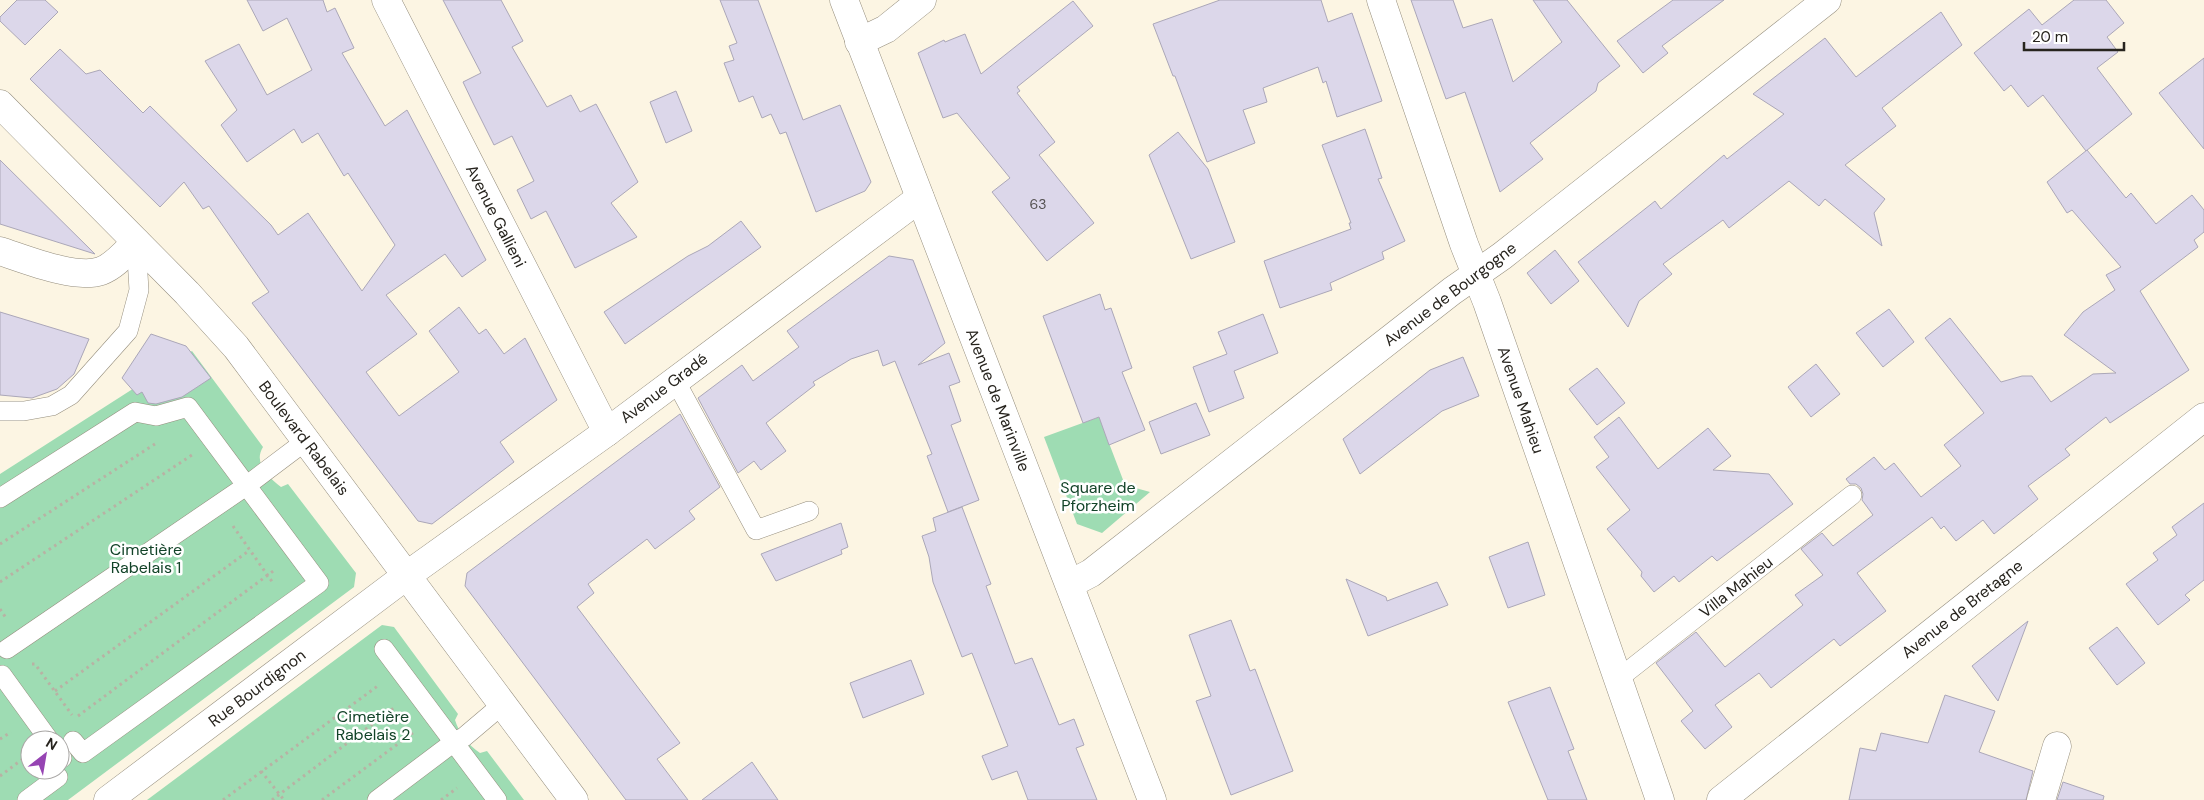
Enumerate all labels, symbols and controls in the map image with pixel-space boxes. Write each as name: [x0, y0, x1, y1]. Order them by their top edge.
scale bar: [2024, 20, 2124, 52]
text: 20 m: [2032, 27, 2068, 47]
street label: Avenue Gallieni: [461, 161, 531, 271]
house number: 63: [1029, 195, 1047, 213]
street label: Avenue de Bourgogne: [1379, 237, 1521, 351]
street label: Avenue de Marinville: [961, 326, 1035, 474]
street label: Avenue Mahieu: [1493, 344, 1549, 456]
street label: Avenue Gradé: [616, 348, 712, 428]
street label: Boulevard Rabelais: [254, 376, 354, 500]
park label: Square de Pforzheim: [1060, 477, 1136, 516]
park label: Cimetière Rabelais 1: [110, 539, 182, 578]
street label: Villa Mahieu: [1695, 552, 1777, 622]
street label: Avenue de Bretagne: [1897, 555, 2027, 663]
street label: Rue Bourdignon: [204, 645, 310, 731]
park label: Cimetière Rabelais 2: [336, 706, 410, 745]
north arrow: [20, 730, 70, 780]
text: N: [43, 734, 61, 754]

